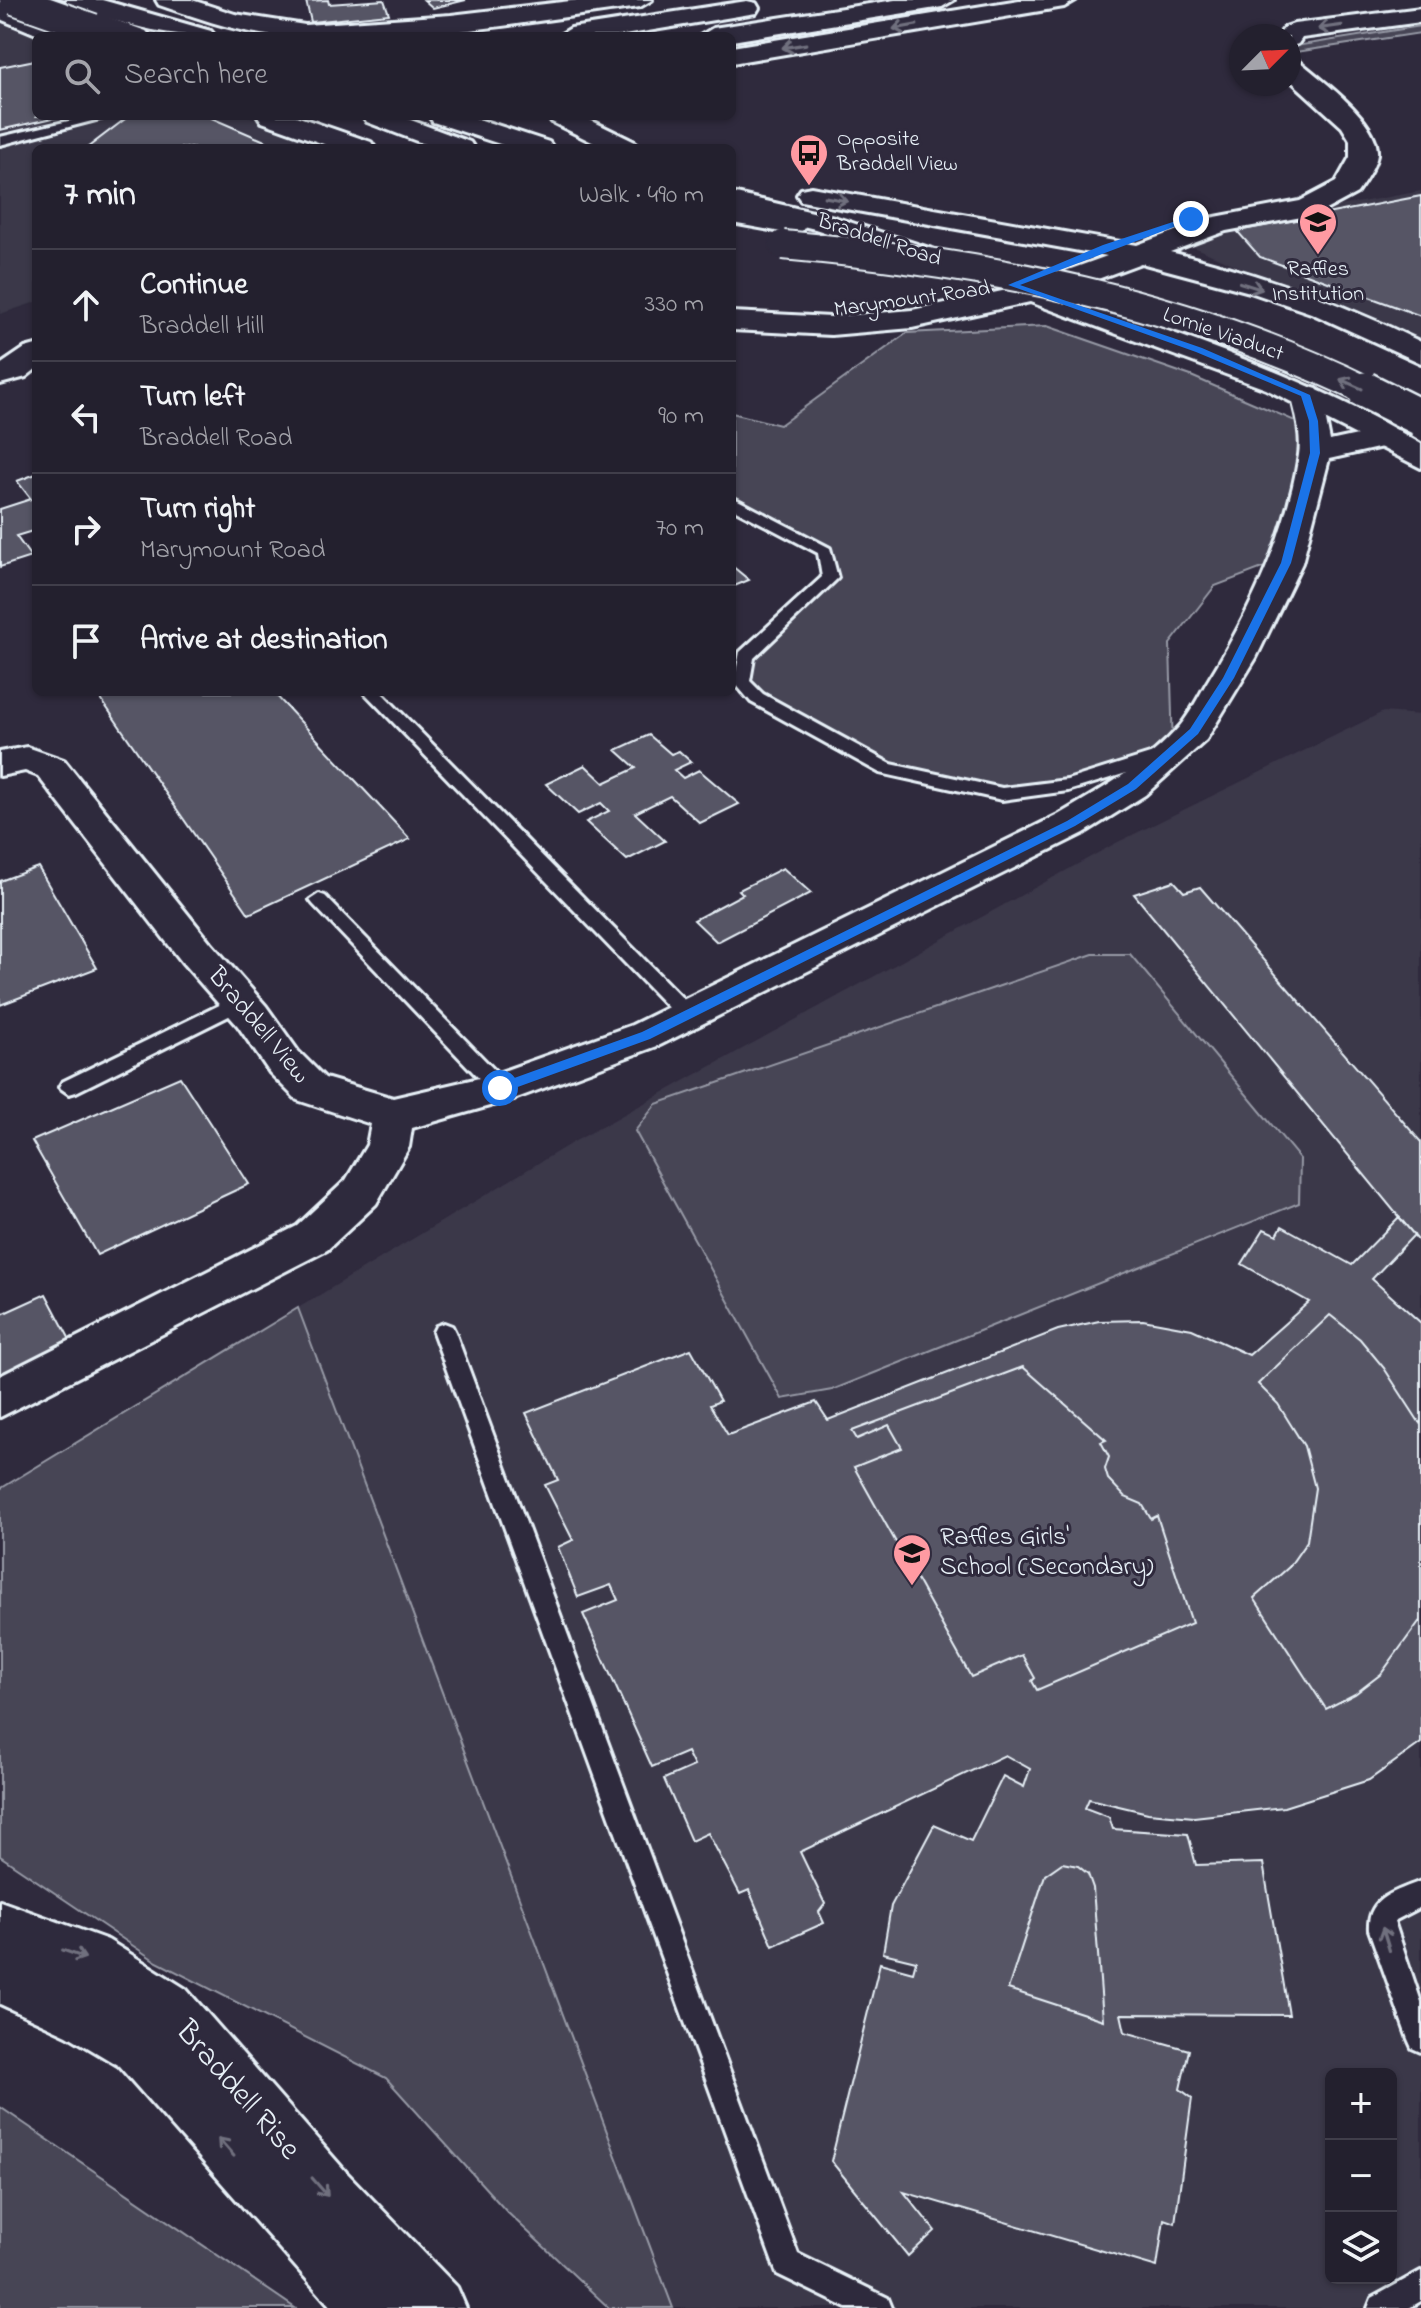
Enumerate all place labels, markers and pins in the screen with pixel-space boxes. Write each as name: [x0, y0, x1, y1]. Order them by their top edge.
place label: Opposite Braddell View: [836, 124, 958, 181]
bus stop icon: Opposite Braddell View: [788, 132, 830, 187]
school or university icon: Raffles Institution: [1297, 201, 1339, 256]
place label: Raffles Institution: [1272, 254, 1364, 311]
place label: Raffles Girls' School (Secondary): [940, 1519, 1154, 1587]
school or university icon: Raffles Girls' School (Secondary): [891, 1532, 933, 1587]

